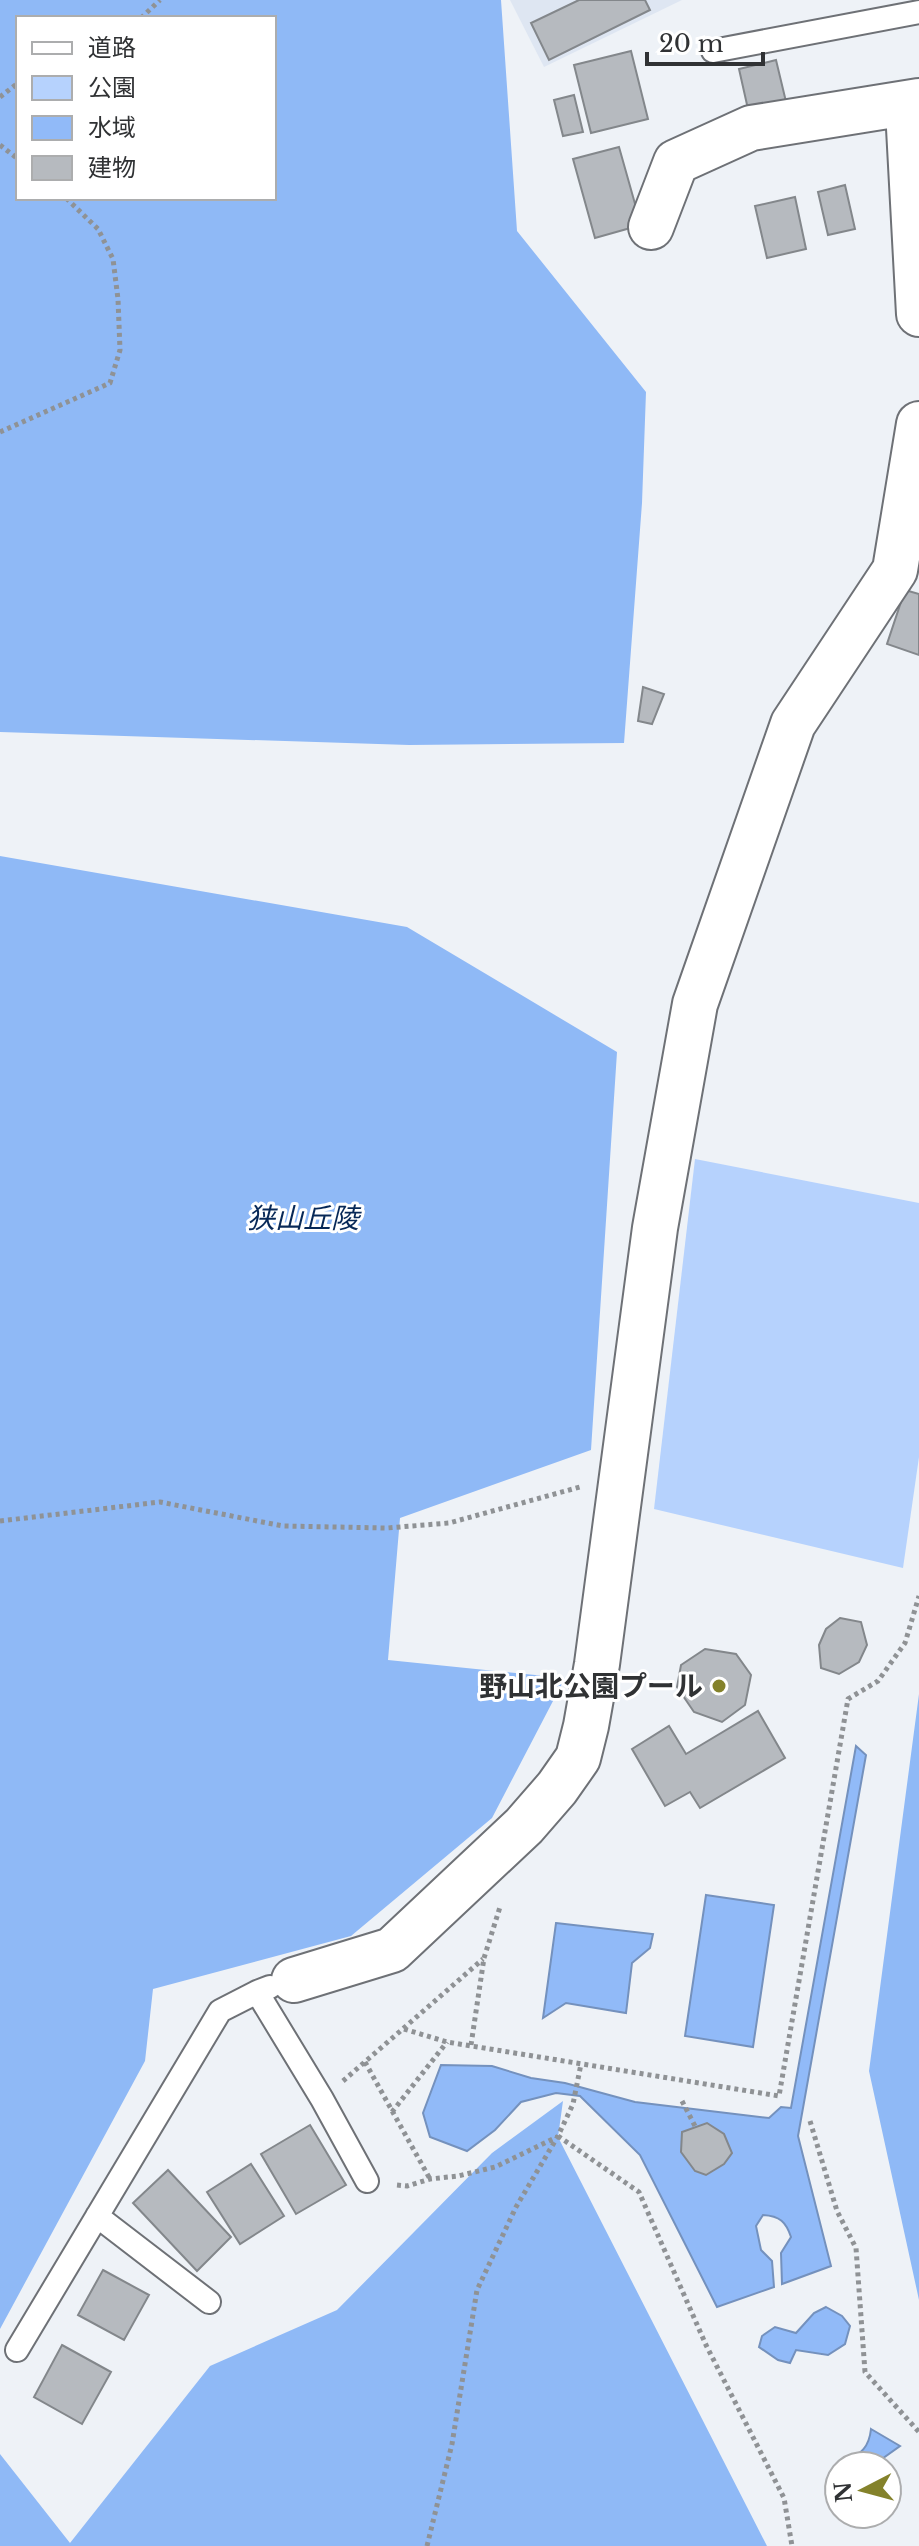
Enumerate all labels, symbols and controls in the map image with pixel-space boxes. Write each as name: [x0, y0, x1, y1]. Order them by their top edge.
legend: [16, 16, 276, 200]
scale bar: [647, 16, 763, 66]
text: 20 m: [659, 29, 724, 58]
text: 道路: [88, 33, 136, 62]
text: 公園: [88, 73, 136, 102]
text: 水域: [88, 113, 136, 142]
text: 建物: [88, 153, 136, 182]
park label: 狭山丘陵: [247, 1201, 362, 1236]
place label: 野山北公園プール: [479, 1669, 703, 1704]
marker: 野山北公園プール: [710, 1677, 728, 1695]
north arrow: [823, 2450, 903, 2530]
text: N: [829, 2480, 858, 2504]

